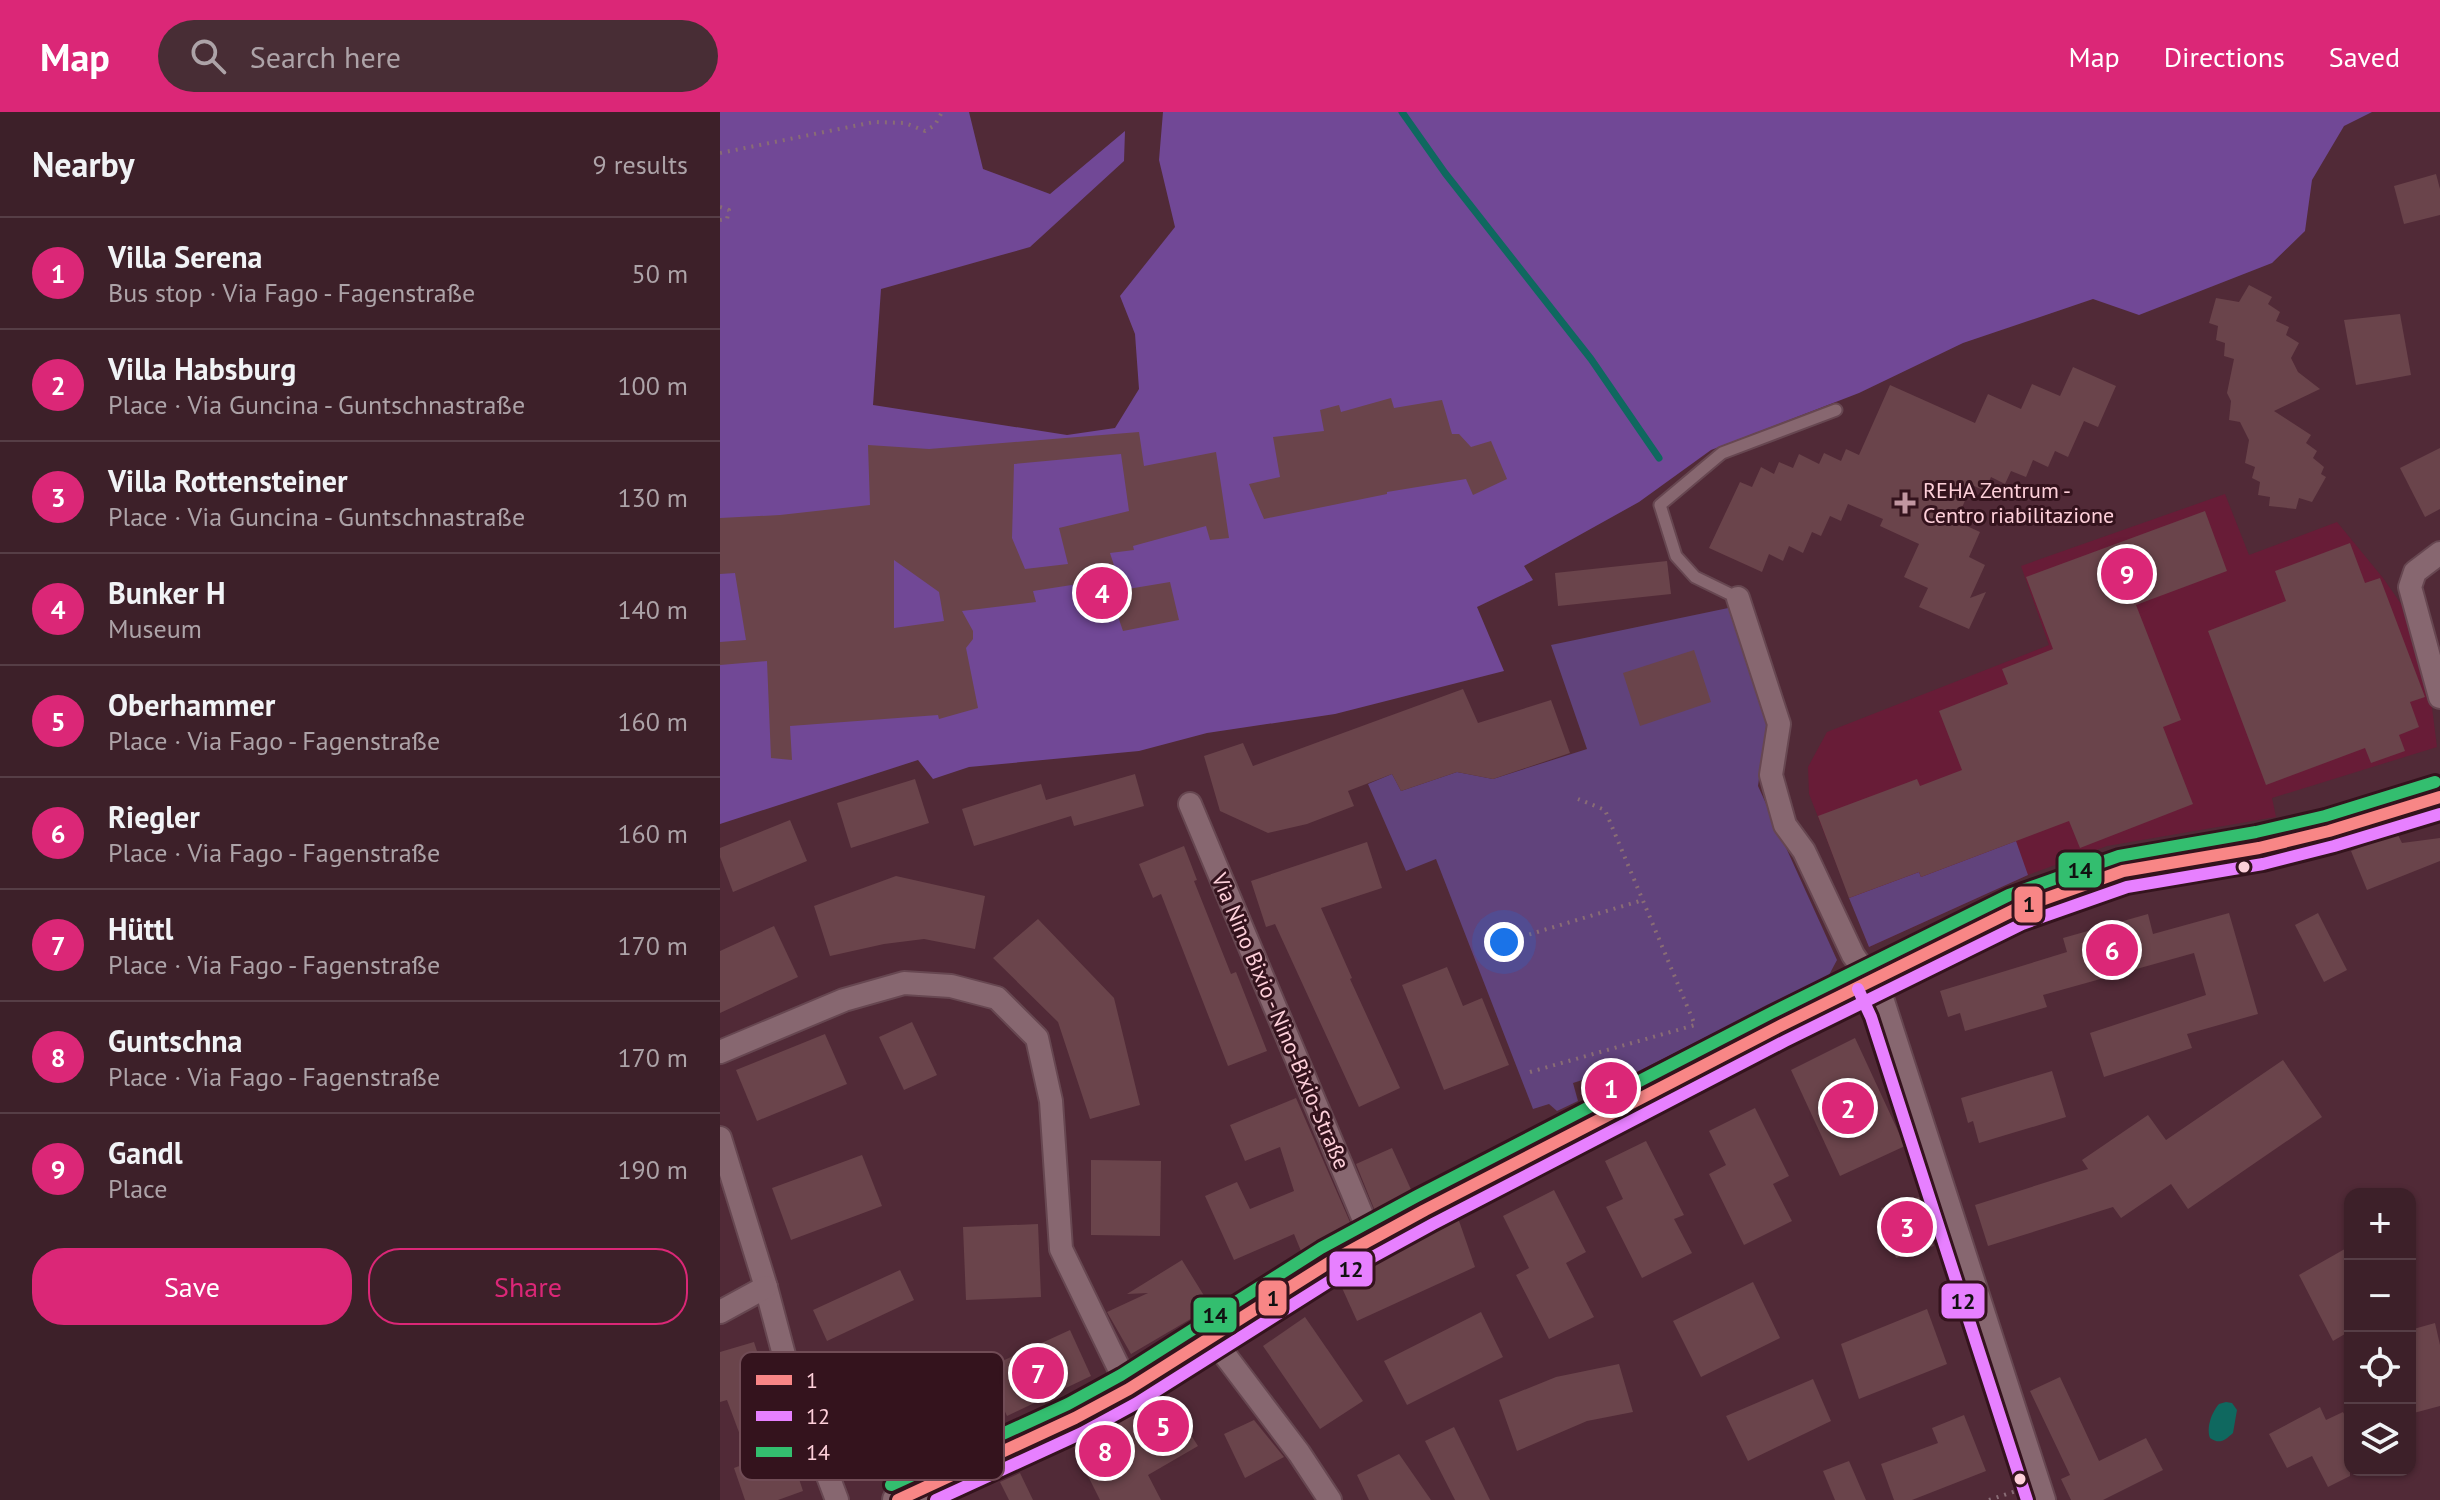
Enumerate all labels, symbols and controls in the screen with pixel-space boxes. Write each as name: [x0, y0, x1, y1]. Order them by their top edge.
search box: [158, 20, 718, 92]
text: Map: [40, 32, 110, 81]
icon: search: [186, 34, 230, 78]
text: Search here: [250, 37, 401, 76]
text: Map: [2069, 38, 2120, 75]
text: Directions: [2164, 38, 2285, 75]
text: Saved: [2329, 38, 2400, 75]
text: Nearby: [32, 142, 134, 186]
text: 9 results: [593, 148, 688, 181]
text: Villa Serena: [108, 237, 262, 276]
text: 1: [51, 257, 65, 290]
text: 50 m: [632, 257, 688, 290]
text: Bus stop · Via Fago - Fagenstraße: [108, 276, 475, 309]
text: Villa Habsburg: [108, 349, 296, 388]
text: 2: [51, 369, 65, 402]
text: 100 m: [617, 369, 688, 402]
text: Place · Via Guncina - Guntschnastraße: [108, 388, 525, 421]
text: Villa Rottensteiner: [108, 461, 348, 500]
place label: REHA Zentrum - Centro riabilitazione: [1923, 476, 2114, 529]
text: 3: [51, 481, 65, 514]
text: 130 m: [617, 481, 688, 514]
marker: REHA Zentrum - Centro riabilitazione: [1894, 492, 1916, 514]
text: Place · Via Guncina - Guntschnastraße: [108, 500, 525, 533]
pin: 9: [2101, 544, 2153, 604]
pin: 4: [1076, 563, 1128, 623]
text: Bunker H: [108, 573, 225, 612]
text: 4: [51, 593, 65, 626]
text: 140 m: [617, 593, 688, 626]
text: Museum: [108, 612, 202, 645]
text: Oberhammer: [108, 685, 275, 724]
text: 5: [51, 705, 65, 738]
text: 160 m: [617, 705, 688, 738]
text: Place · Via Fago - Fagenstraße: [108, 724, 440, 757]
text: Riegler: [108, 797, 200, 836]
text: 6: [51, 817, 65, 850]
text: 160 m: [617, 817, 688, 850]
text: Place · Via Fago - Fagenstraße: [108, 836, 440, 869]
line badge: 14: [2057, 851, 2103, 889]
text: 14: [2068, 856, 2093, 884]
unlabelled marker: [2236, 859, 2252, 875]
street label: Via Nino Bixio - Nino-Bixio-Straße: [1205, 868, 1356, 1173]
line badge: 1: [2013, 885, 2044, 924]
text: 1: [2023, 890, 2035, 918]
text: Hüttl: [108, 909, 173, 948]
pin: 6: [2086, 920, 2138, 980]
your location: [1484, 922, 1524, 962]
text: 7: [51, 929, 65, 962]
text: 170 m: [617, 929, 688, 962]
text: Place · Via Fago - Fagenstraße: [108, 948, 440, 981]
text: Guntschna: [108, 1021, 242, 1060]
text: 8: [51, 1041, 65, 1074]
text: 170 m: [617, 1041, 688, 1074]
pin: 1: [1585, 1058, 1637, 1118]
text: Place · Via Fago - Fagenstraße: [108, 1060, 440, 1093]
pin: 2: [1822, 1078, 1874, 1138]
text: Gandl: [108, 1133, 183, 1172]
text: 9: [51, 1153, 65, 1186]
text: 190 m: [617, 1153, 688, 1186]
text: Place: [108, 1172, 167, 1205]
map controls: [2344, 1188, 2416, 1476]
button: +: [2344, 1188, 2416, 1260]
pin: 3: [1881, 1197, 1933, 1257]
button: Save: [32, 1248, 352, 1325]
button: Share: [368, 1248, 688, 1325]
line badge: 12: [1328, 1250, 1374, 1288]
text: 12: [1339, 1255, 1363, 1283]
button: −: [2344, 1260, 2416, 1332]
line badge: 1: [1257, 1279, 1288, 1317]
line badge: 12: [1940, 1282, 1986, 1320]
text: 1: [1267, 1284, 1279, 1312]
text: 12: [1951, 1287, 1975, 1315]
line badge: 14: [1192, 1296, 1238, 1334]
text: 14: [1203, 1301, 1228, 1329]
button: locate: [2344, 1332, 2416, 1404]
pin: 7: [1012, 1343, 1064, 1403]
legend: [740, 1352, 1004, 1480]
text: 1: [806, 1366, 818, 1394]
pin: 5: [1137, 1396, 1189, 1456]
text: 12: [806, 1402, 830, 1430]
button: layers: [2344, 1404, 2416, 1476]
pin: 8: [1079, 1421, 1131, 1481]
text: 14: [806, 1438, 830, 1466]
unlabelled marker: [2012, 1471, 2028, 1487]

